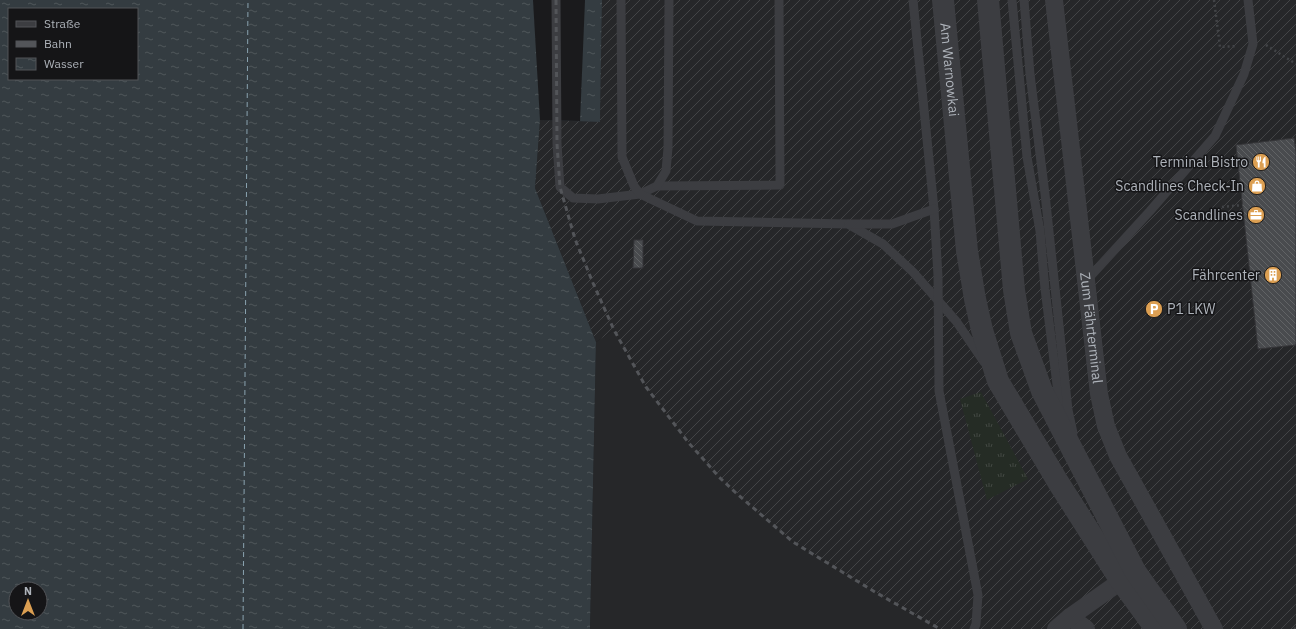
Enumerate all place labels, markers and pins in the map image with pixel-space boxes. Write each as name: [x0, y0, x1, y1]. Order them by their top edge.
restaurant icon: Terminal Bistro: [1251, 152, 1271, 172]
place label: Terminal Bistro: [1153, 153, 1248, 171]
shop icon: Scandlines Check-In: [1247, 176, 1267, 196]
place label: Scandlines Check-In: [1115, 177, 1244, 195]
office icon: Scandlines: [1246, 205, 1266, 225]
place label: Scandlines: [1175, 206, 1243, 224]
building icon: Fährcenter: [1263, 265, 1283, 285]
place label: Fährcenter: [1192, 266, 1260, 284]
parking icon: P1 LKW: [1144, 299, 1164, 319]
place label: P1 LKW: [1167, 300, 1216, 318]

